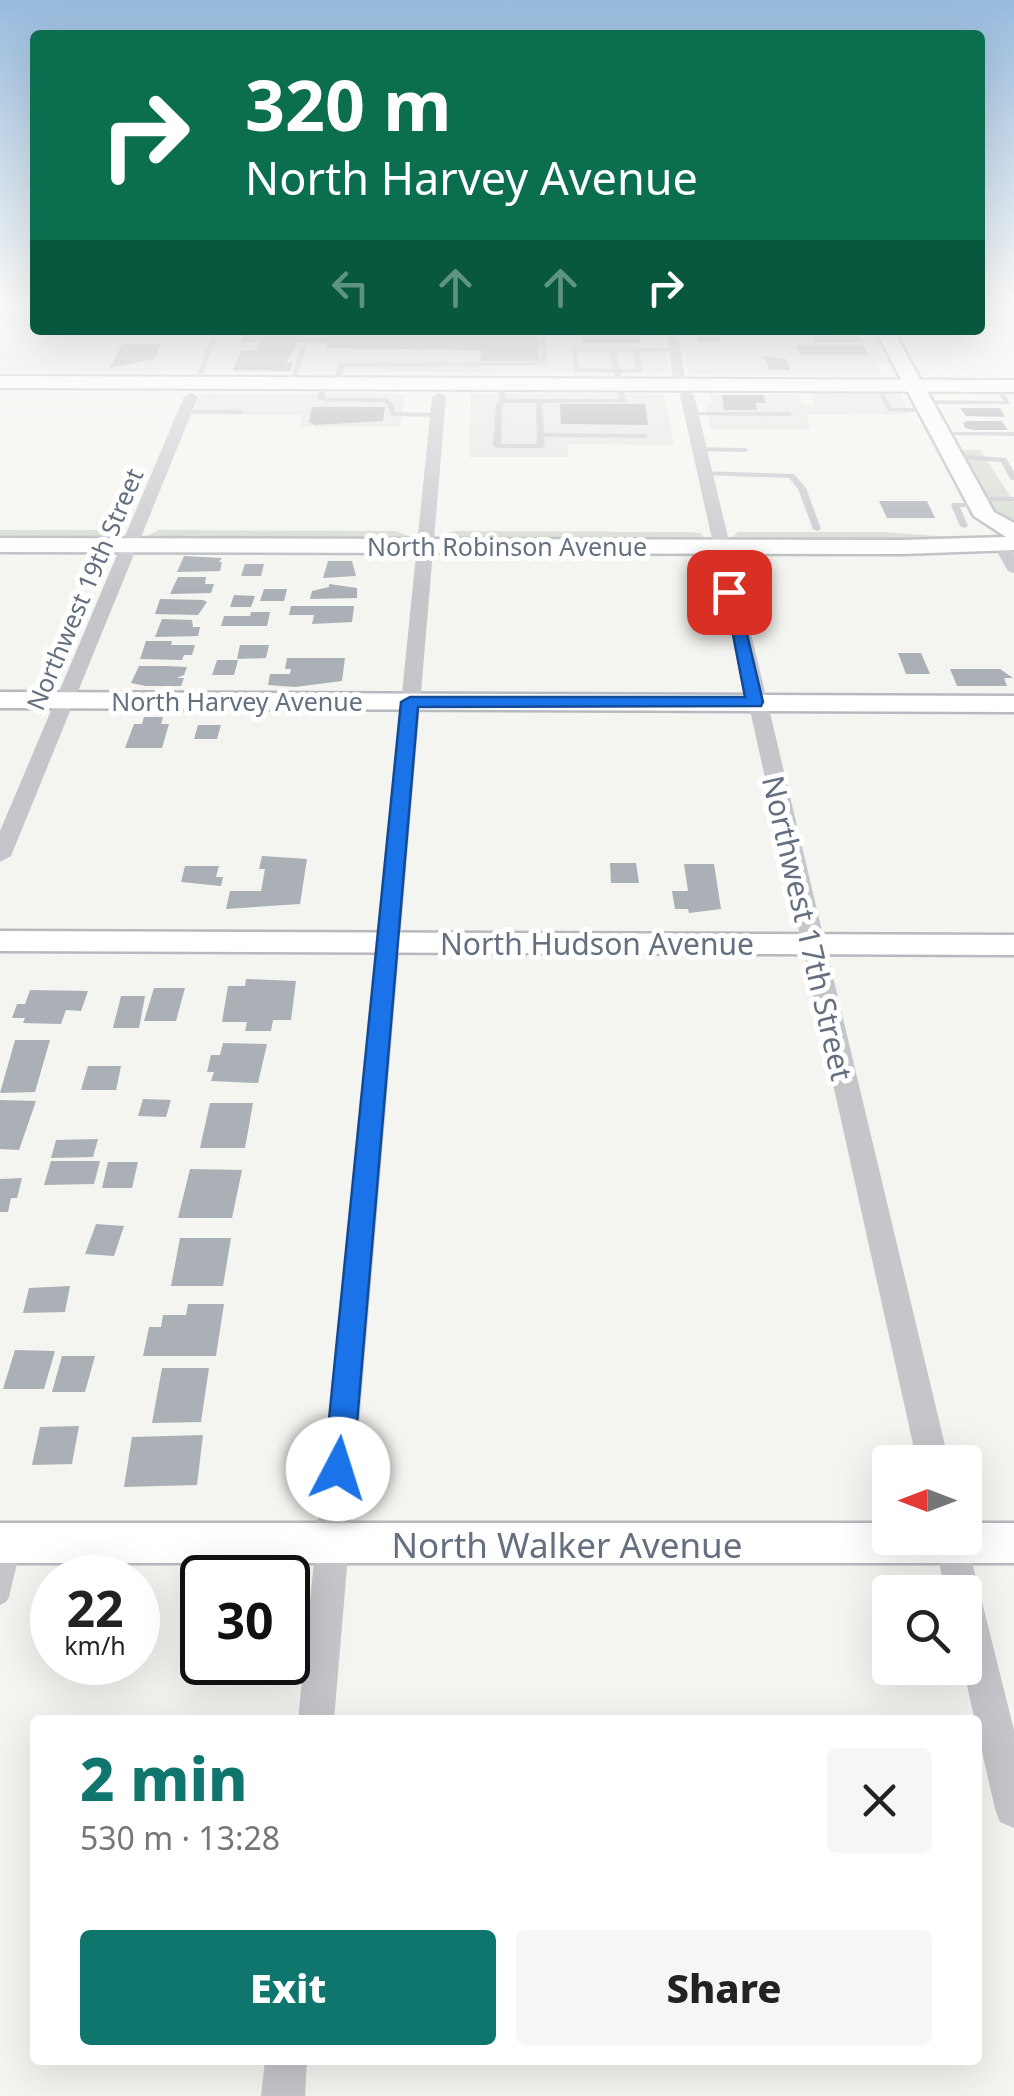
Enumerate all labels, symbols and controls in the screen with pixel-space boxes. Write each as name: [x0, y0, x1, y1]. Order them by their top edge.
text: 320 m: [245, 56, 452, 152]
icon: right: [80, 70, 210, 200]
text: North Harvey Avenue: [245, 147, 698, 208]
icon: left: [323, 260, 378, 315]
icon: ahead: [428, 260, 483, 315]
icon: ahead: [533, 260, 588, 315]
icon: right: [638, 260, 693, 315]
street label: Northwest 19th Street: [18, 463, 150, 715]
street label: North Robinson Avenue: [367, 529, 647, 563]
pin: [687, 550, 772, 635]
icon: arrive: [702, 565, 757, 620]
street label: North Harvey Avenue: [111, 684, 363, 718]
street label: Northwest 17th Street: [753, 772, 863, 1085]
street label: North Hudson Avenue: [440, 923, 754, 964]
position arrow: [286, 1417, 390, 1521]
north arrow: [872, 1445, 982, 1555]
map controls: [872, 1445, 982, 1685]
street label: North Walker Avenue: [392, 1521, 742, 1568]
speed limit sign: 30: [180, 1555, 310, 1685]
text: 22: [66, 1574, 124, 1642]
button: search: [872, 1575, 982, 1685]
text: km/h: [64, 1628, 126, 1662]
text: 2 min: [80, 1737, 248, 1819]
button: close: [827, 1748, 932, 1853]
text: 530 m · 13:28: [80, 1816, 280, 1859]
button: Exit: [80, 1930, 496, 2045]
button: Share: [516, 1930, 932, 2045]

